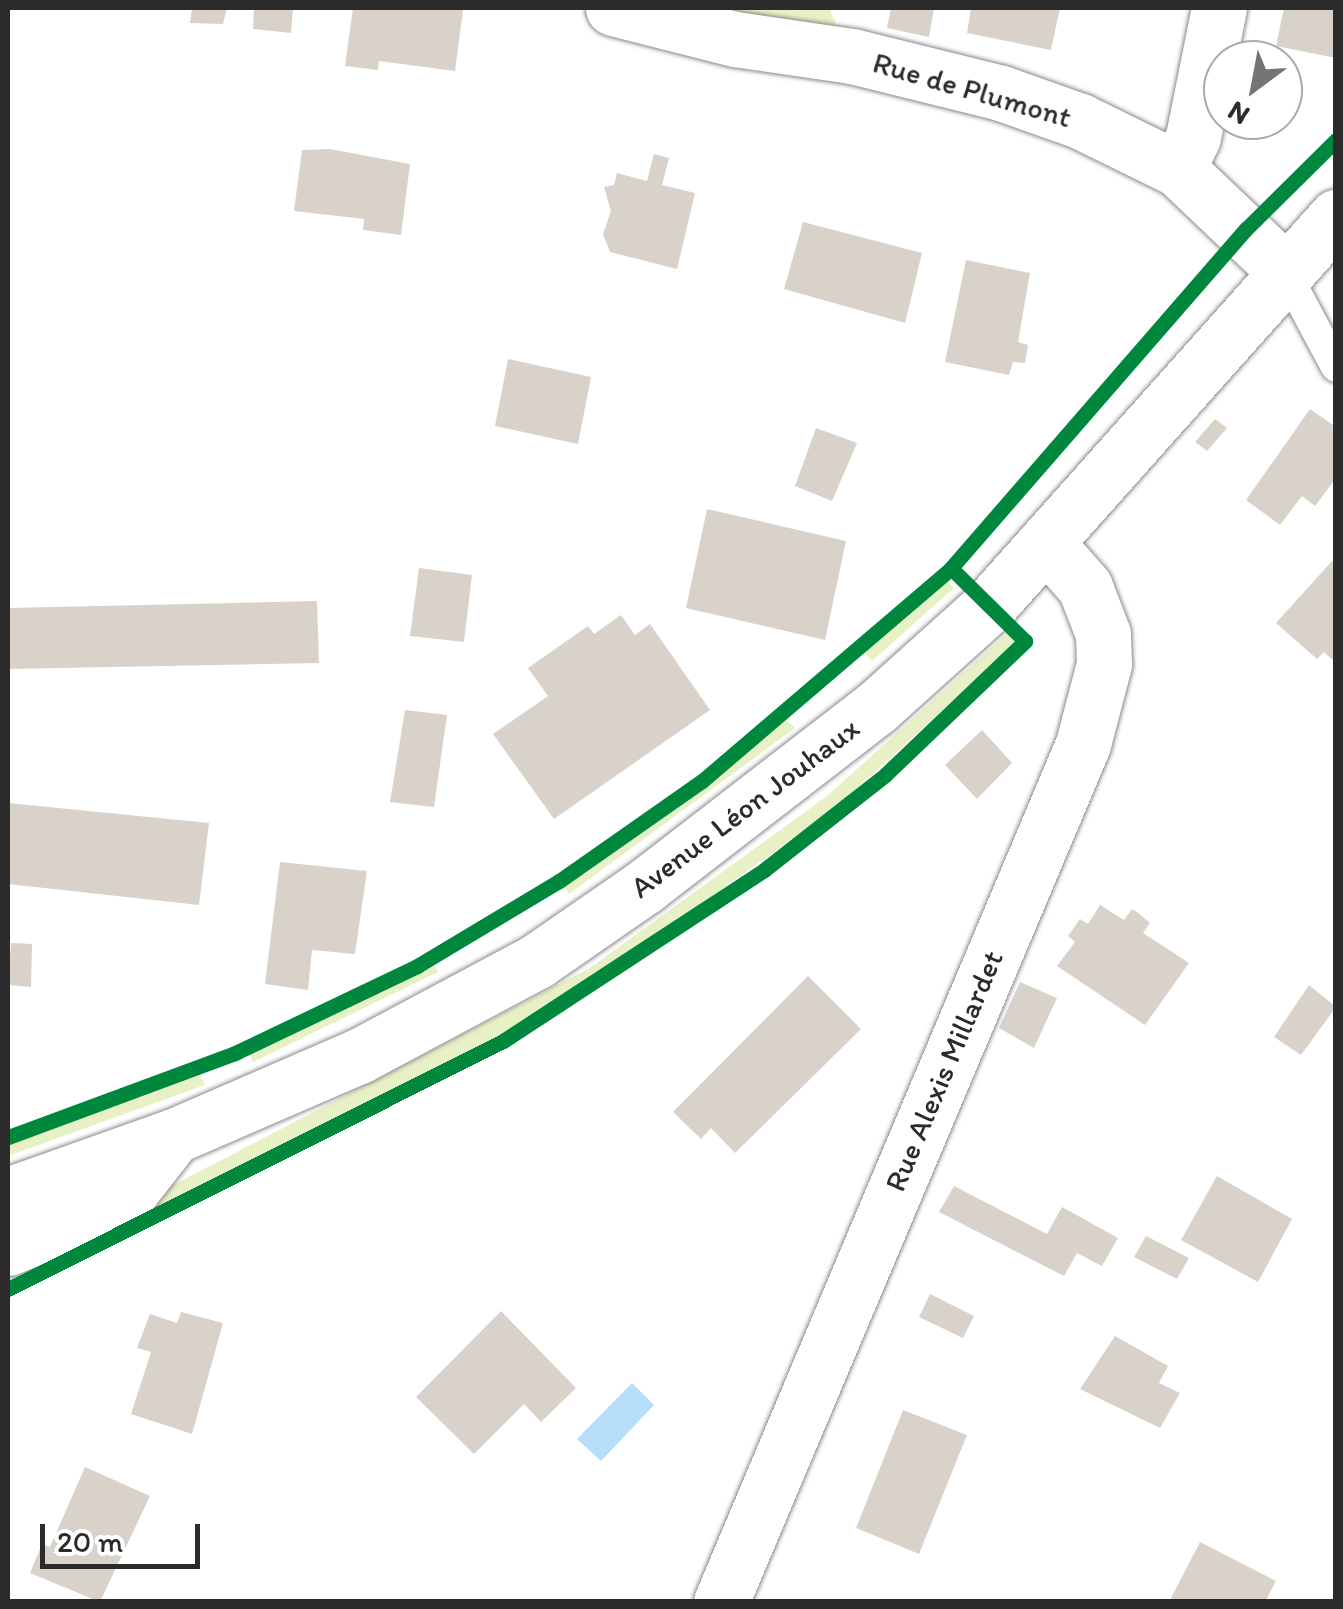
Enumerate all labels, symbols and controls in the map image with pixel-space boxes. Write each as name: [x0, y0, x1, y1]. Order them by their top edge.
north arrow: [1203, 40, 1303, 140]
street label: Rue de Plumont: [869, 45, 1075, 135]
text: N: [1221, 94, 1255, 133]
street label: Avenue Léon Jouhaux: [623, 710, 867, 906]
street label: Rue Alexis Millardet: [877, 946, 1011, 1196]
scale bar: [45, 1504, 205, 1566]
text: 20 m: [57, 1523, 123, 1560]

